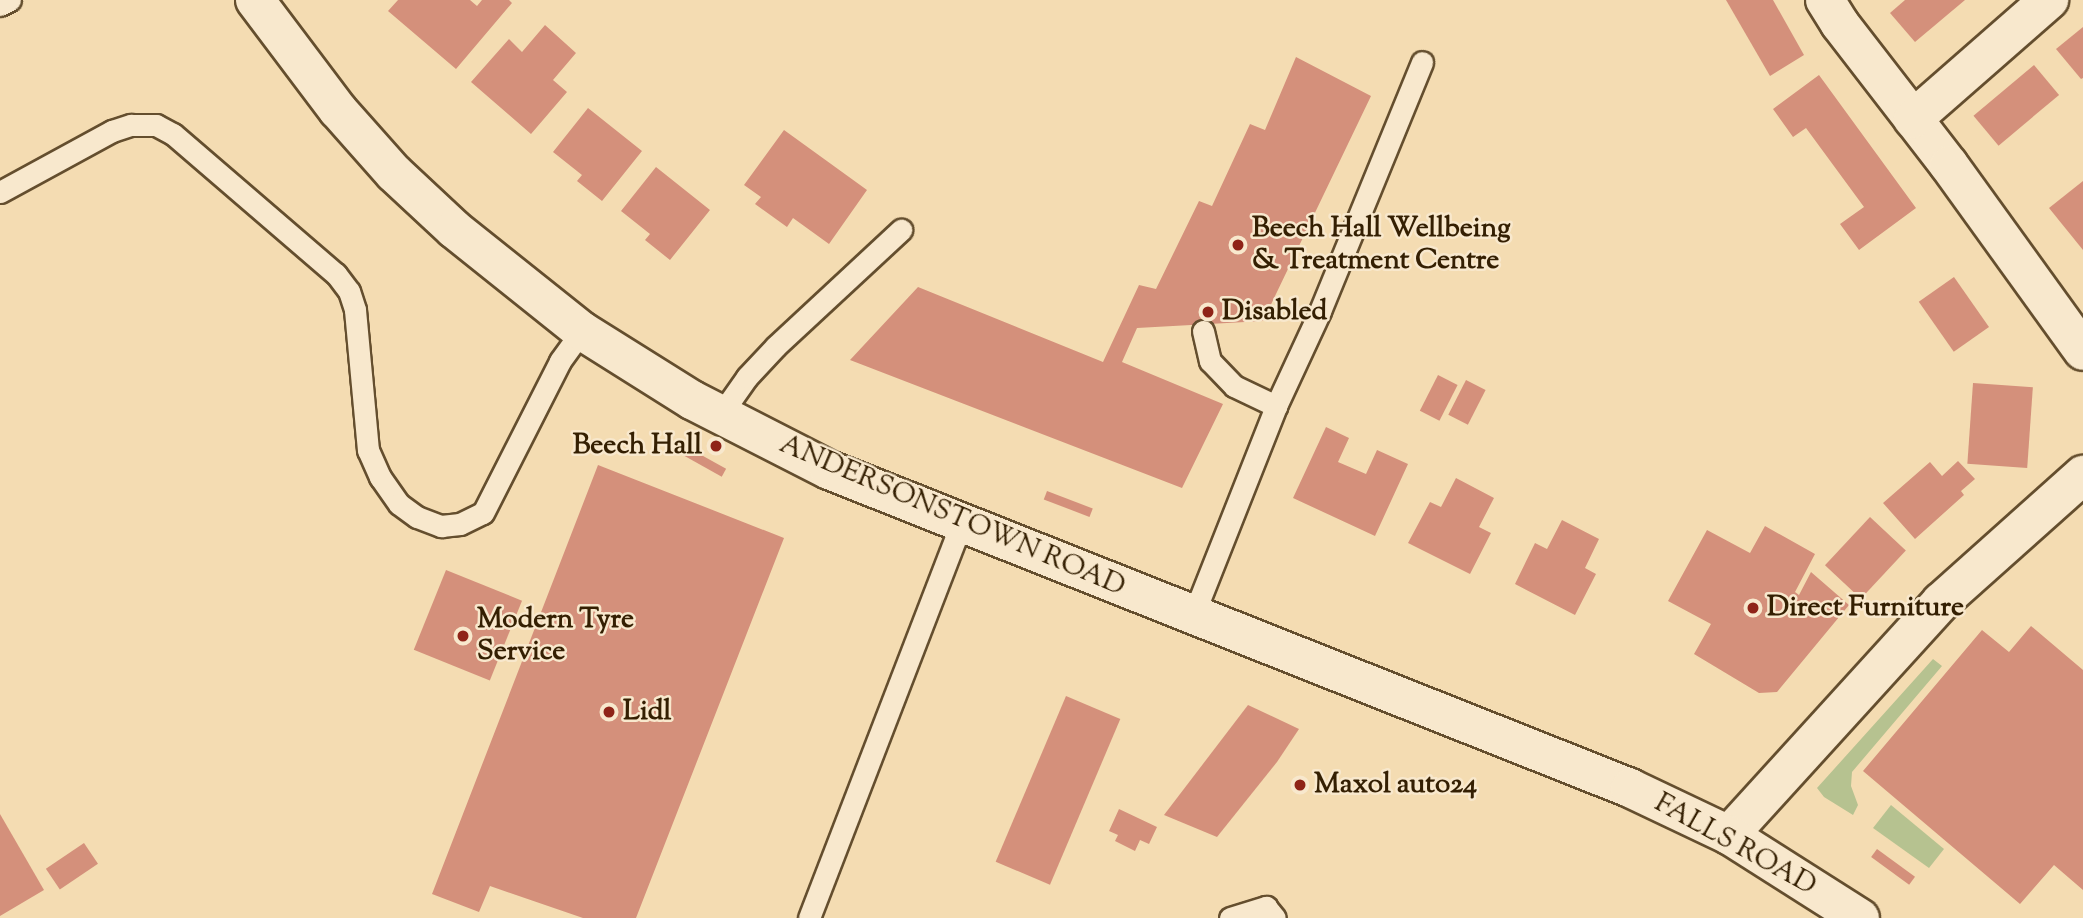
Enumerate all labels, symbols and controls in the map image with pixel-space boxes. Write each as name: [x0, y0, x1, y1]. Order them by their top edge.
place label: Beech Hall Wellbeing & Treatment Centre: [1252, 212, 1511, 278]
marker: Beech Hall Wellbeing & Treatment Centre: [1230, 237, 1246, 253]
place label: Disabled: [1222, 295, 1327, 329]
marker: Disabled: [1200, 304, 1216, 320]
street label: ANDERSONSTOWN ROAD: [774, 428, 1130, 604]
place label: Beech Hall: [573, 429, 702, 463]
marker: Beech Hall: [708, 438, 724, 454]
place label: Direct Furniture: [1767, 591, 1964, 625]
marker: Direct Furniture: [1745, 600, 1761, 616]
place label: Modern Tyre Service: [477, 603, 634, 669]
marker: Modern Tyre Service: [455, 628, 471, 644]
place label: Lidl: [623, 695, 671, 729]
marker: Lidl: [601, 704, 617, 720]
place label: Maxol auto24: [1314, 768, 1477, 802]
marker: Maxol auto24: [1292, 777, 1308, 793]
street label: FALLS ROAD: [1648, 787, 1822, 903]

